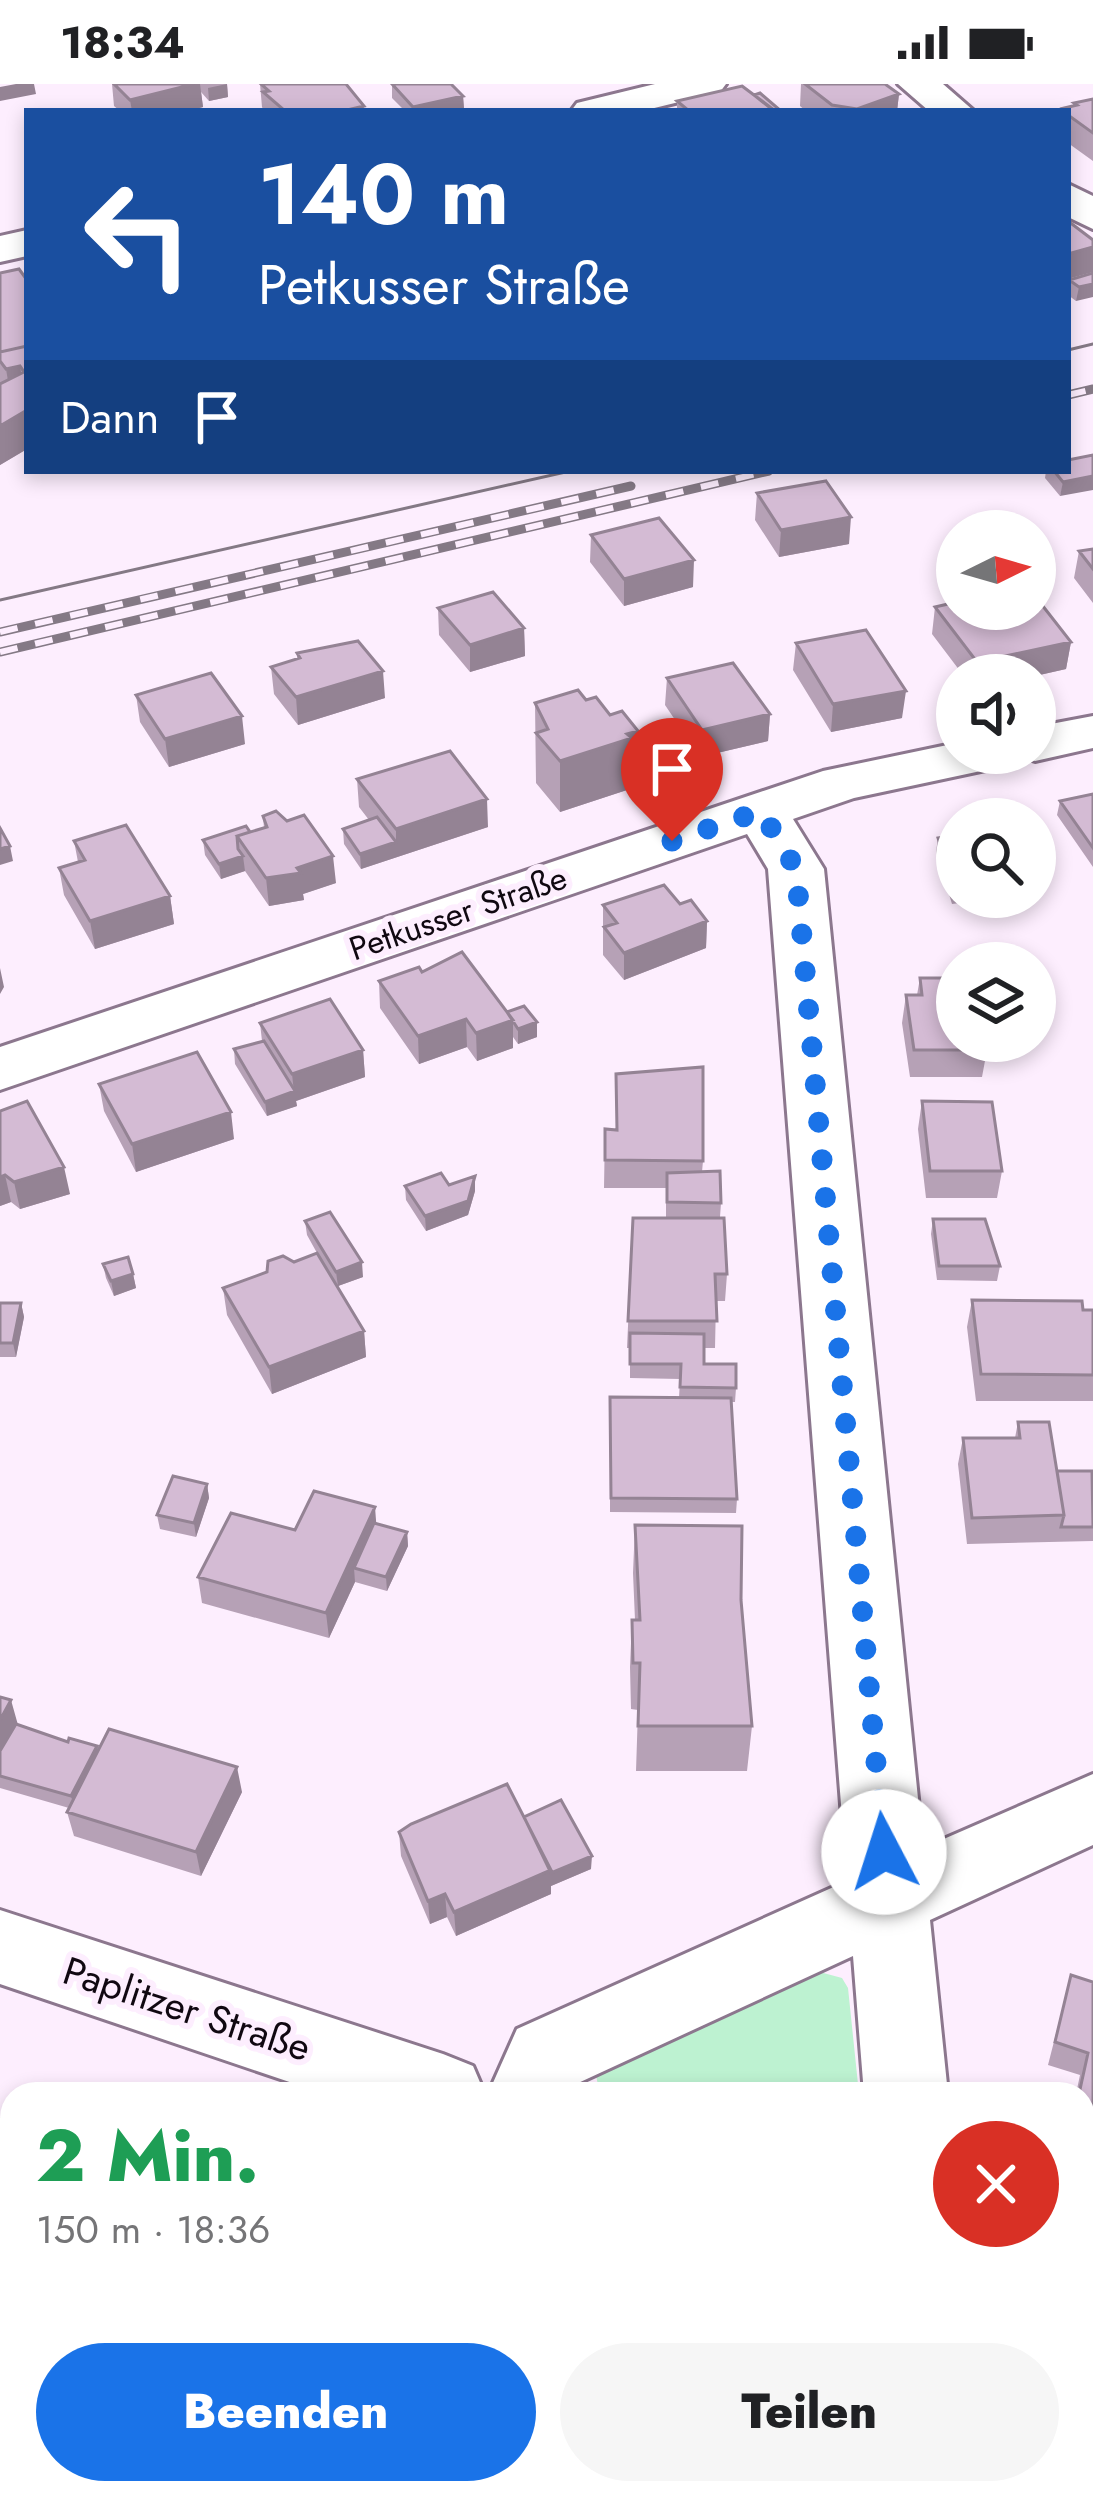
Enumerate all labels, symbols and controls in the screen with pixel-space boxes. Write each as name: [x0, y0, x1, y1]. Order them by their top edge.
text: 18:34: [60, 10, 185, 75]
text: 140 m: [258, 134, 509, 256]
icon: left: [60, 156, 216, 312]
text: Petkusser Straße: [258, 246, 630, 324]
icon: arrive: [184, 384, 250, 450]
text: Dann: [60, 385, 160, 450]
north arrow: [936, 510, 1056, 630]
map controls: [936, 510, 1056, 1062]
button: sound: [936, 654, 1056, 774]
pin: [621, 718, 723, 841]
icon: arrive: [639, 736, 705, 802]
button: search: [936, 798, 1056, 918]
street label: Petkusser Straße: [343, 854, 573, 972]
button: layers: [936, 942, 1056, 1062]
position arrow: [821, 1789, 947, 1915]
street label: Paplitzer Straße: [56, 1942, 318, 2076]
text: 2 Min.: [36, 2104, 259, 2208]
button: close: [933, 2121, 1059, 2247]
text: 150 m · 18:36: [36, 2201, 270, 2258]
button: Beenden: [36, 2343, 536, 2481]
button: Teilen: [560, 2343, 1059, 2481]

